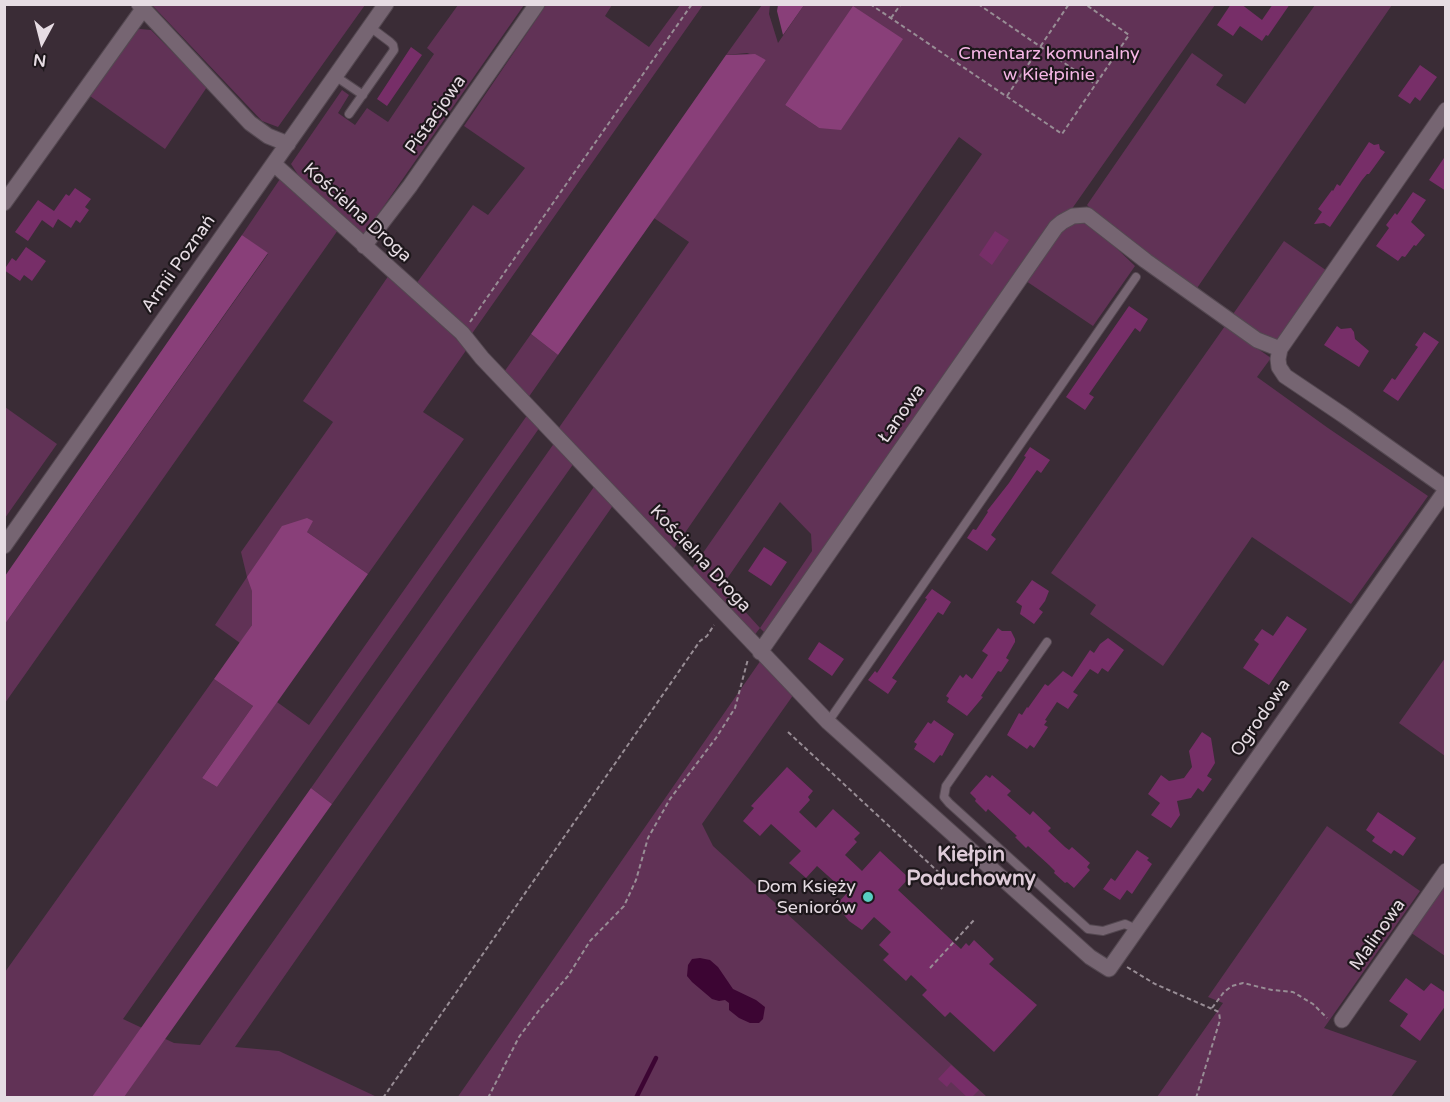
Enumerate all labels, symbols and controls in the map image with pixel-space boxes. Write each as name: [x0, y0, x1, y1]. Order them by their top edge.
north arrow: [12, 12, 72, 72]
park label: Cmentarz komunalny w Kiełpinie: [958, 43, 1140, 86]
text: N: [32, 49, 47, 71]
street label: Pistacjowa: [401, 71, 471, 159]
street label: Kościelna Droga: [298, 159, 416, 267]
street label: Armii Poznań: [137, 211, 221, 317]
street label: Łanowa: [874, 381, 930, 447]
street label: Kościelna Droga: [645, 501, 755, 617]
street label: Ogrodowa: [1226, 675, 1296, 761]
district label: Kiełpin Poduchowny: [906, 842, 1036, 892]
place label: Dom Księży Seniorów: [757, 876, 856, 918]
marker: Dom Księży Seniorów: [861, 890, 875, 904]
street label: Malinowa: [1345, 895, 1411, 975]

